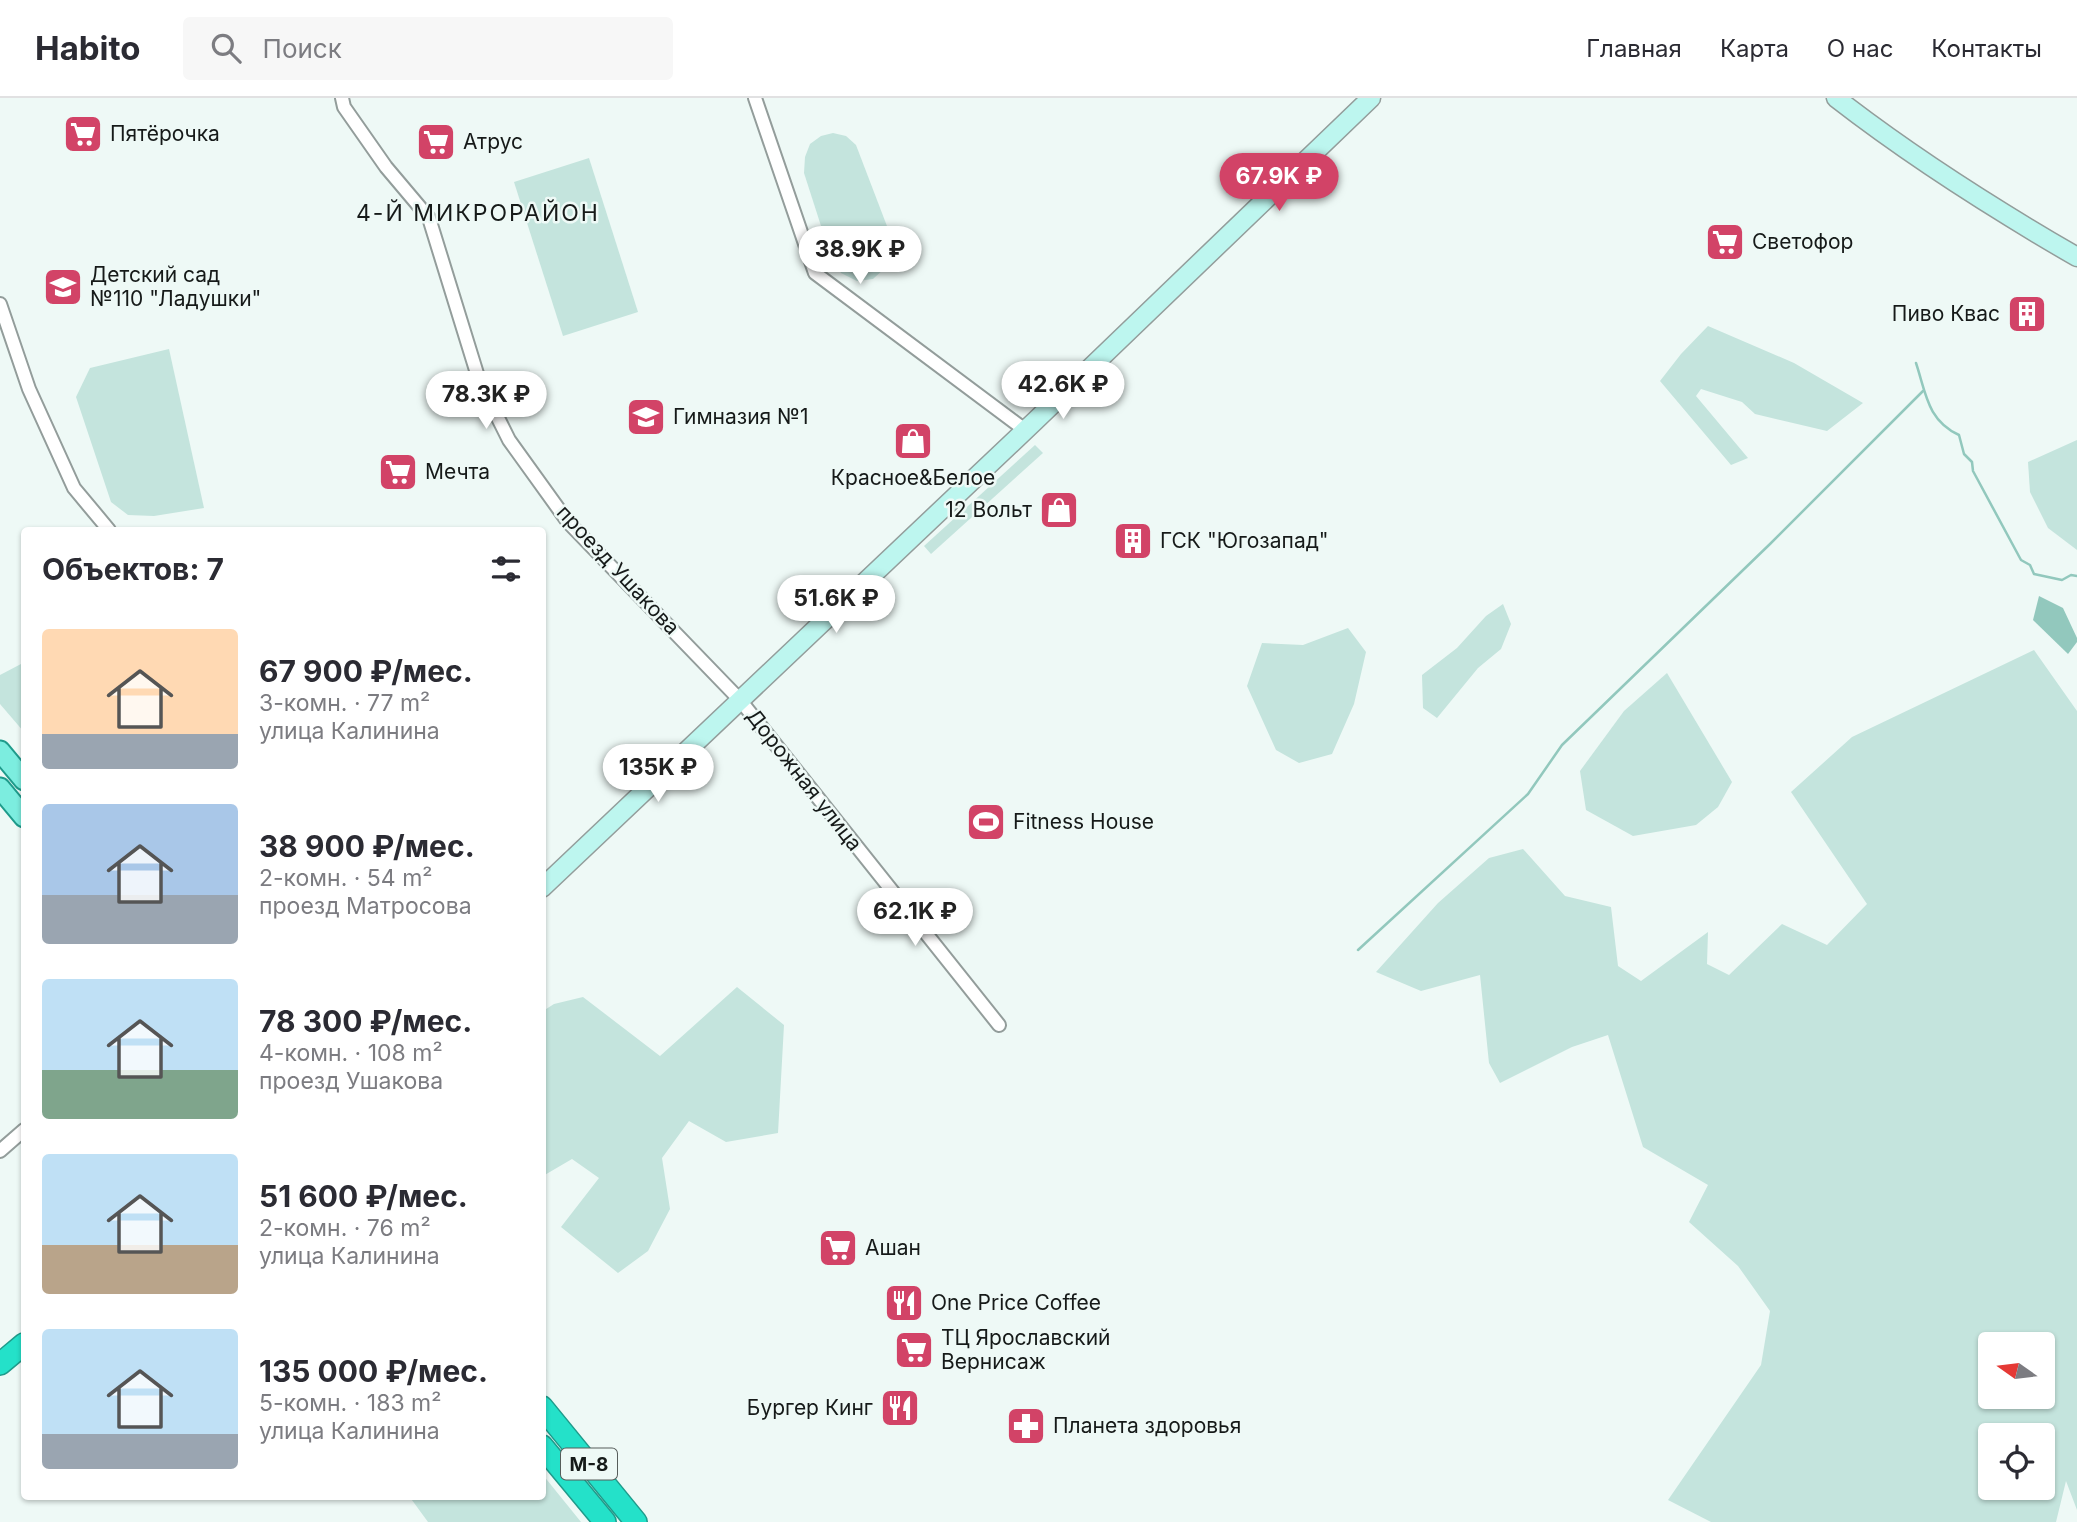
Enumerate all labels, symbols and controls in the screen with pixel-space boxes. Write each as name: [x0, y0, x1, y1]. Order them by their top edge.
search box: [183, 17, 673, 80]
text: Habito: [35, 28, 141, 68]
icon: search: [207, 29, 245, 67]
text: Поиск: [263, 33, 342, 64]
text: Главная: [1586, 34, 1682, 63]
text: Карта: [1720, 34, 1789, 63]
text: О нас: [1827, 34, 1893, 63]
text: Контакты: [1931, 34, 2042, 63]
supermarket icon: Пятёрочка: [62, 113, 104, 155]
place label: Пятёрочка: [110, 121, 220, 146]
supermarket icon: Атрус: [415, 121, 457, 163]
place label: Атрус: [463, 129, 523, 154]
pin: 67.9K ₽: [1214, 153, 1344, 213]
text: 67.9K ₽: [1236, 162, 1322, 190]
district label: 4-Й МИКРОРАЙОН: [356, 199, 600, 227]
supermarket icon: Светофор: [1704, 221, 1746, 263]
pin: 38.9K ₽: [795, 226, 925, 286]
place label: Светофор: [1752, 229, 1853, 254]
text: 38.9K ₽: [815, 235, 905, 263]
place label: Детский сад №110 "Ладушки": [90, 262, 261, 311]
school or university icon: Детский сад №110 "Ладушки": [42, 266, 84, 308]
building icon: Пиво Квас: [2006, 293, 2048, 335]
place label: Пиво Квас: [1892, 301, 2000, 326]
pin: 42.6K ₽: [998, 362, 1128, 421]
text: 42.6K ₽: [1017, 370, 1109, 398]
pin: 78.3K ₽: [421, 372, 551, 431]
text: 78.3K ₽: [442, 380, 530, 408]
school or university icon: Гимназия №1: [625, 396, 667, 438]
place label: Гимназия №1: [673, 404, 809, 429]
shop icon: Красное&Белое: [892, 420, 934, 462]
supermarket icon: Мечта: [377, 451, 419, 493]
place label: Мечта: [425, 459, 490, 484]
place label: Красное&Белое: [831, 465, 995, 490]
shop icon: 12 Вольт: [1038, 489, 1080, 531]
place label: 12 Вольт: [945, 497, 1032, 522]
street label: проезд Ушакова: [552, 500, 685, 640]
building icon: ГСК "Югозапад": [1112, 520, 1154, 562]
place label: ГСК "Югозапад": [1160, 528, 1329, 553]
icon: filters: [487, 550, 525, 588]
text: Объектов: 7: [42, 551, 224, 587]
pin: 51.6K ₽: [771, 575, 901, 635]
text: 51.6K ₽: [793, 584, 879, 612]
text: 67 900 ₽/мес.: [259, 653, 473, 689]
icon: home: [98, 657, 182, 741]
text: 3-комн. · 77 m²: [259, 689, 430, 717]
street label: Дорожная улица: [741, 704, 868, 856]
text: улица Калинина: [259, 717, 440, 745]
pin: 135K ₽: [601, 744, 715, 804]
text: 135K ₽: [619, 753, 697, 781]
sports icon: Fitness House: [965, 801, 1007, 843]
place label: Fitness House: [1013, 809, 1154, 834]
text: 38 900 ₽/мес.: [259, 828, 475, 864]
icon: home: [98, 832, 182, 916]
text: 2-комн. · 54 m²: [259, 864, 432, 892]
pin: 62.1K ₽: [850, 888, 980, 948]
text: проезд Матросова: [259, 892, 472, 920]
text: 62.1K ₽: [873, 897, 957, 925]
text: 78 300 ₽/мес.: [259, 1003, 472, 1039]
icon: home: [98, 1007, 182, 1091]
text: 4-комн. · 108 m²: [259, 1039, 443, 1067]
text: проезд Ушакова: [259, 1067, 443, 1095]
text: 51 600 ₽/мес.: [259, 1178, 468, 1214]
icon: home: [98, 1182, 182, 1266]
text: 2-комн. · 76 m²: [259, 1214, 431, 1242]
supermarket icon: Ашан: [817, 1227, 859, 1269]
place label: Ашан: [865, 1235, 921, 1260]
text: улица Калинина: [259, 1242, 440, 1270]
restaurant icon: One Price Coffee: [883, 1282, 925, 1324]
place label: One Price Coffee: [931, 1290, 1101, 1315]
place label: ТЦ Ярославский Вернисаж: [941, 1325, 1111, 1374]
supermarket icon: ТЦ Ярославский Вернисаж: [893, 1329, 935, 1371]
north arrow: [1978, 1332, 2054, 1409]
map controls: [1978, 1332, 2055, 1500]
text: 135 000 ₽/мес.: [259, 1353, 488, 1389]
icon: home: [98, 1357, 182, 1441]
restaurant icon: Бургер Кинг: [879, 1387, 921, 1429]
text: 5-комн. · 183 m²: [259, 1389, 441, 1417]
place label: Бургер Кинг: [747, 1395, 873, 1420]
pharmacy icon: Планета здоровья: [1005, 1405, 1047, 1447]
place label: Планета здоровья: [1053, 1413, 1241, 1438]
text: улица Калинина: [259, 1417, 440, 1445]
button: locate: [1978, 1423, 2055, 1500]
road number: М-8: [561, 1448, 617, 1480]

